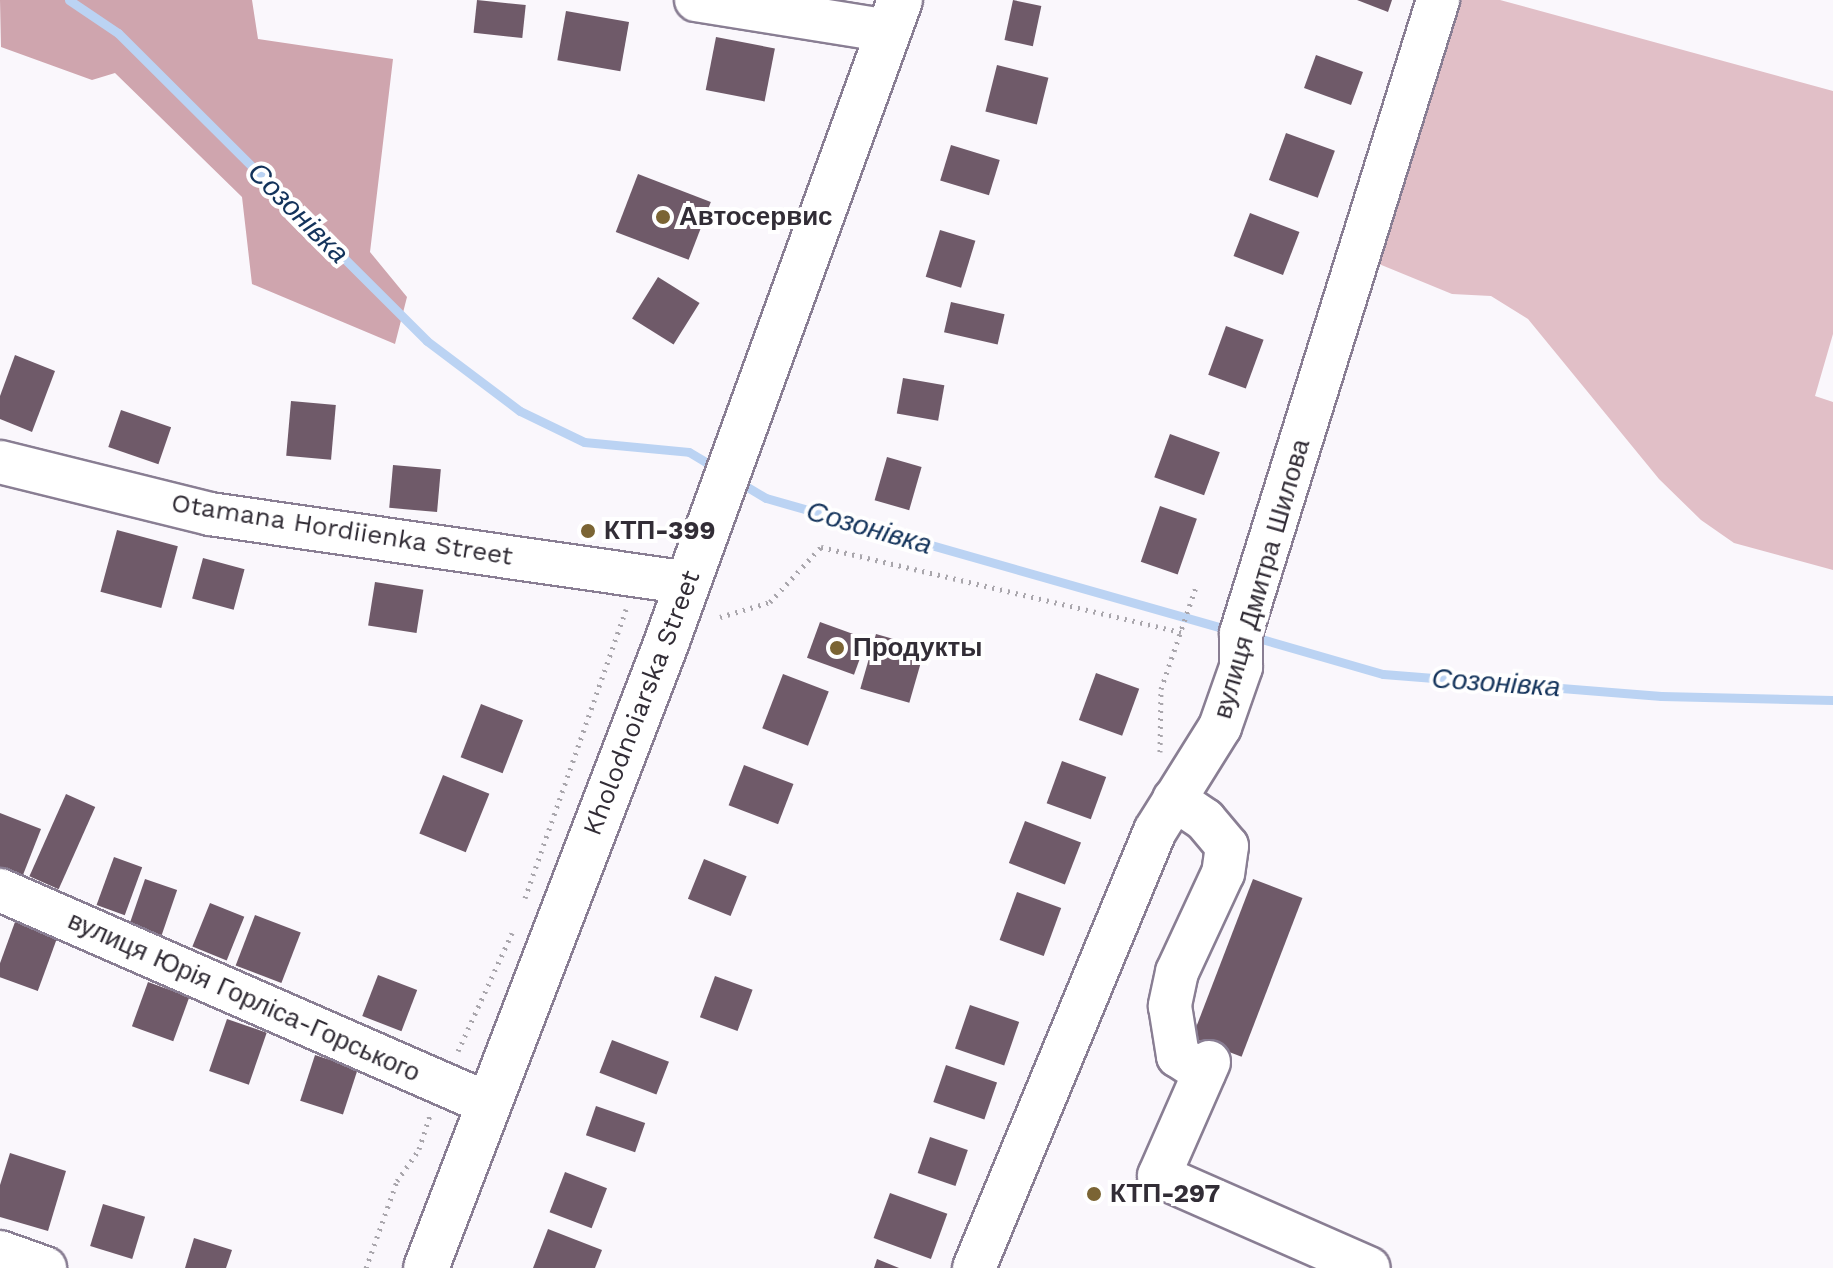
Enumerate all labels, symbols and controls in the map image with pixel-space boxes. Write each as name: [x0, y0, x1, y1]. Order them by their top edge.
water label: Созонівка: [241, 156, 355, 270]
place label: Автосервис: [679, 201, 833, 233]
marker: Автосервис: [654, 208, 672, 226]
street label: вулиця Дмитра Шилова: [1207, 436, 1317, 722]
street label: Otamana Hordiienka Street: [168, 487, 516, 573]
water label: Созонівка: [802, 494, 936, 562]
place label: КТП-399: [604, 515, 715, 547]
marker: КТП-399: [579, 522, 597, 540]
street label: Kholodnoiarska Street: [577, 566, 707, 840]
place label: Продукты: [853, 632, 982, 664]
marker: Продукты: [828, 639, 846, 657]
water label: Созонівка: [1431, 662, 1561, 704]
street label: вулиця Юрія Горліса-Горського: [63, 905, 425, 1089]
place label: КТП-297: [1110, 1178, 1220, 1210]
marker: КТП-297: [1085, 1185, 1103, 1203]

